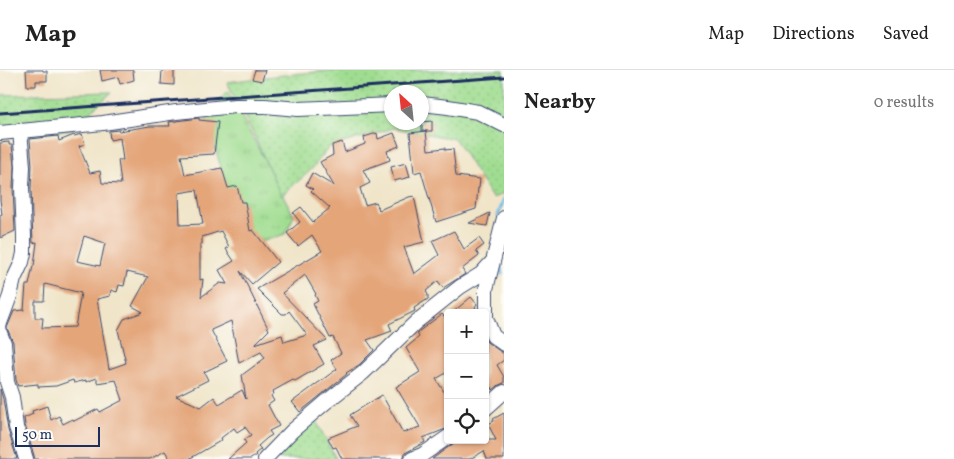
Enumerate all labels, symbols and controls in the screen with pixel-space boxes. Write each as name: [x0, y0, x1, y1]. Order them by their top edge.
text: Map: [25, 18, 76, 52]
text: Map: [708, 22, 744, 47]
text: Directions: [772, 22, 855, 47]
text: Saved: [883, 22, 929, 47]
north arrow: [384, 85, 429, 130]
text: Nearby: [524, 88, 595, 117]
text: 0 results: [874, 92, 934, 114]
map controls: [444, 309, 489, 444]
button: +: [444, 309, 489, 354]
button: −: [444, 354, 489, 399]
button: locate: [444, 399, 489, 444]
scale bar: [15, 424, 100, 447]
text: 50 m: [22, 426, 52, 445]

